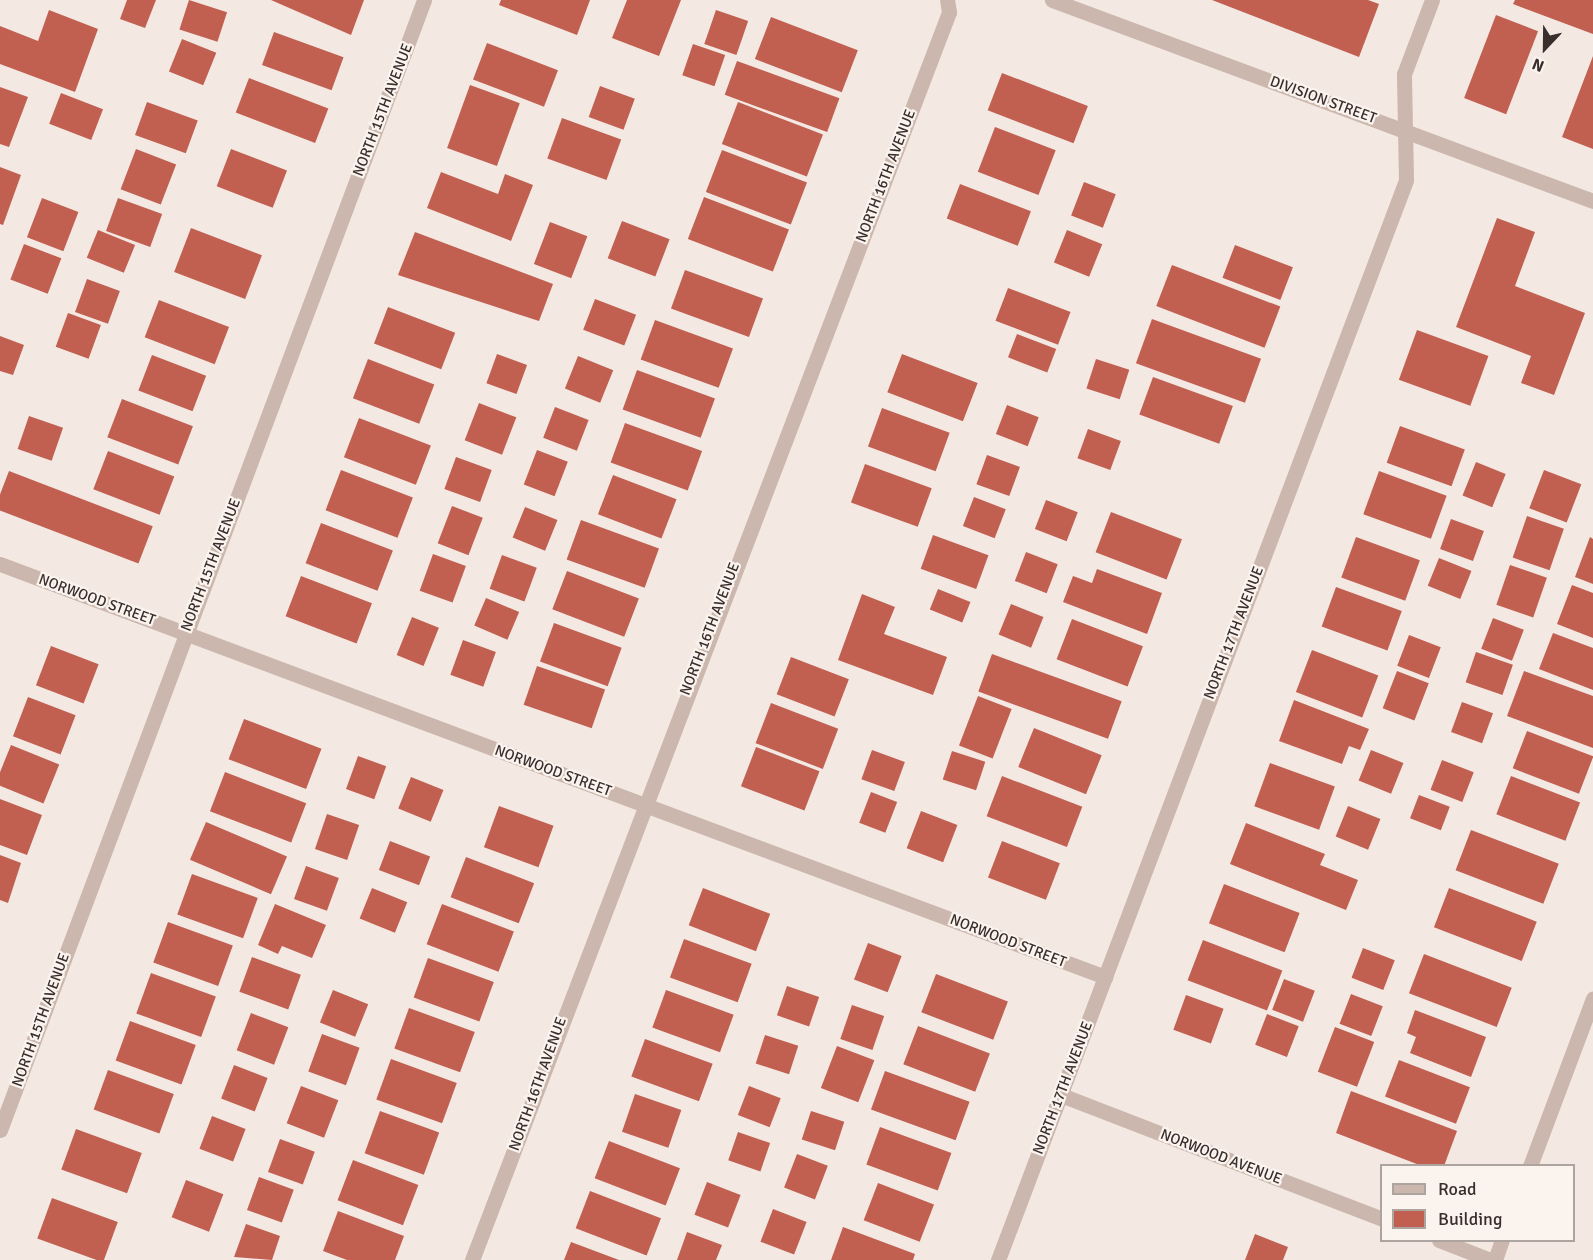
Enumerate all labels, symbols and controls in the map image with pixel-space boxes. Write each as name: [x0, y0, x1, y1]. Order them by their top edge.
north arrow: [1515, 18, 1575, 78]
street label: NORTH 15TH AVENUE: [349, 41, 417, 179]
text: N: [1529, 53, 1547, 76]
street label: DIVISION STREET: [1267, 72, 1379, 128]
street label: NORTH 16TH AVENUE: [852, 107, 920, 245]
street label: NORTH 15TH AVENUE: [177, 496, 245, 634]
street label: NORTH 16TH AVENUE: [676, 560, 744, 698]
street label: NORTH 17TH AVENUE: [1200, 564, 1268, 702]
street label: NORWOOD STREET: [36, 571, 158, 629]
street label: NORWOOD STREET: [492, 742, 614, 800]
street label: NORWOOD STREET: [947, 911, 1069, 971]
street label: NORTH 15TH AVENUE: [8, 951, 74, 1089]
street label: NORTH 16TH AVENUE: [505, 1015, 571, 1153]
street label: NORTH 17TH AVENUE: [1029, 1019, 1097, 1157]
street label: NORWOOD AVENUE: [1158, 1126, 1284, 1188]
legend: [1380, 1164, 1575, 1242]
text: Road: [1438, 1178, 1477, 1200]
text: Building: [1438, 1208, 1502, 1230]

